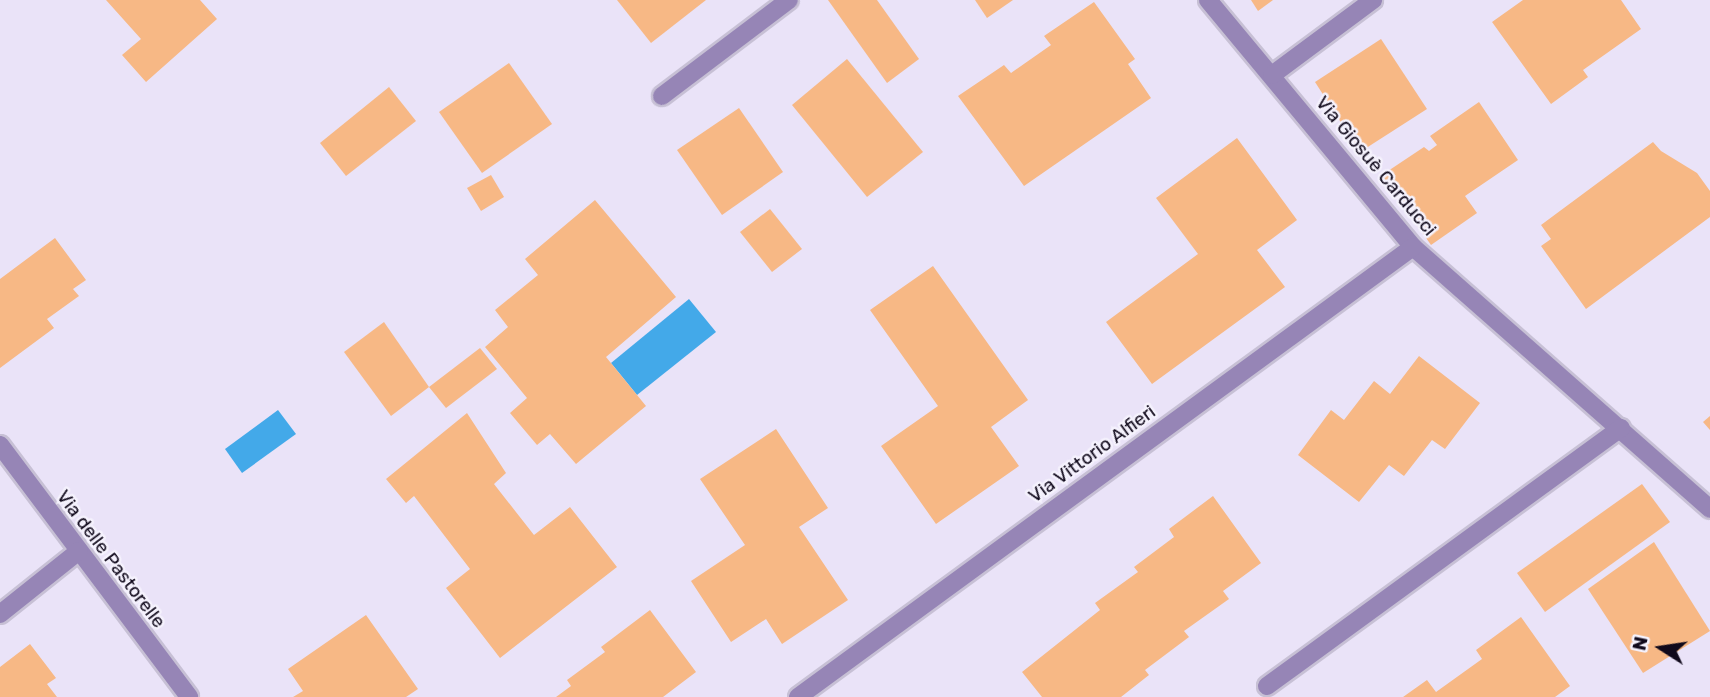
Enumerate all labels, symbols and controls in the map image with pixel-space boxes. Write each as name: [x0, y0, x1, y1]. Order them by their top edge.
street label: Via Giosuè Carducci: [1311, 91, 1441, 241]
street label: Via Vittorio Alfieri: [1024, 400, 1160, 508]
street label: Via delle Pastorelle: [52, 486, 170, 632]
north arrow: [1626, 613, 1696, 683]
text: N: [1627, 634, 1653, 653]

